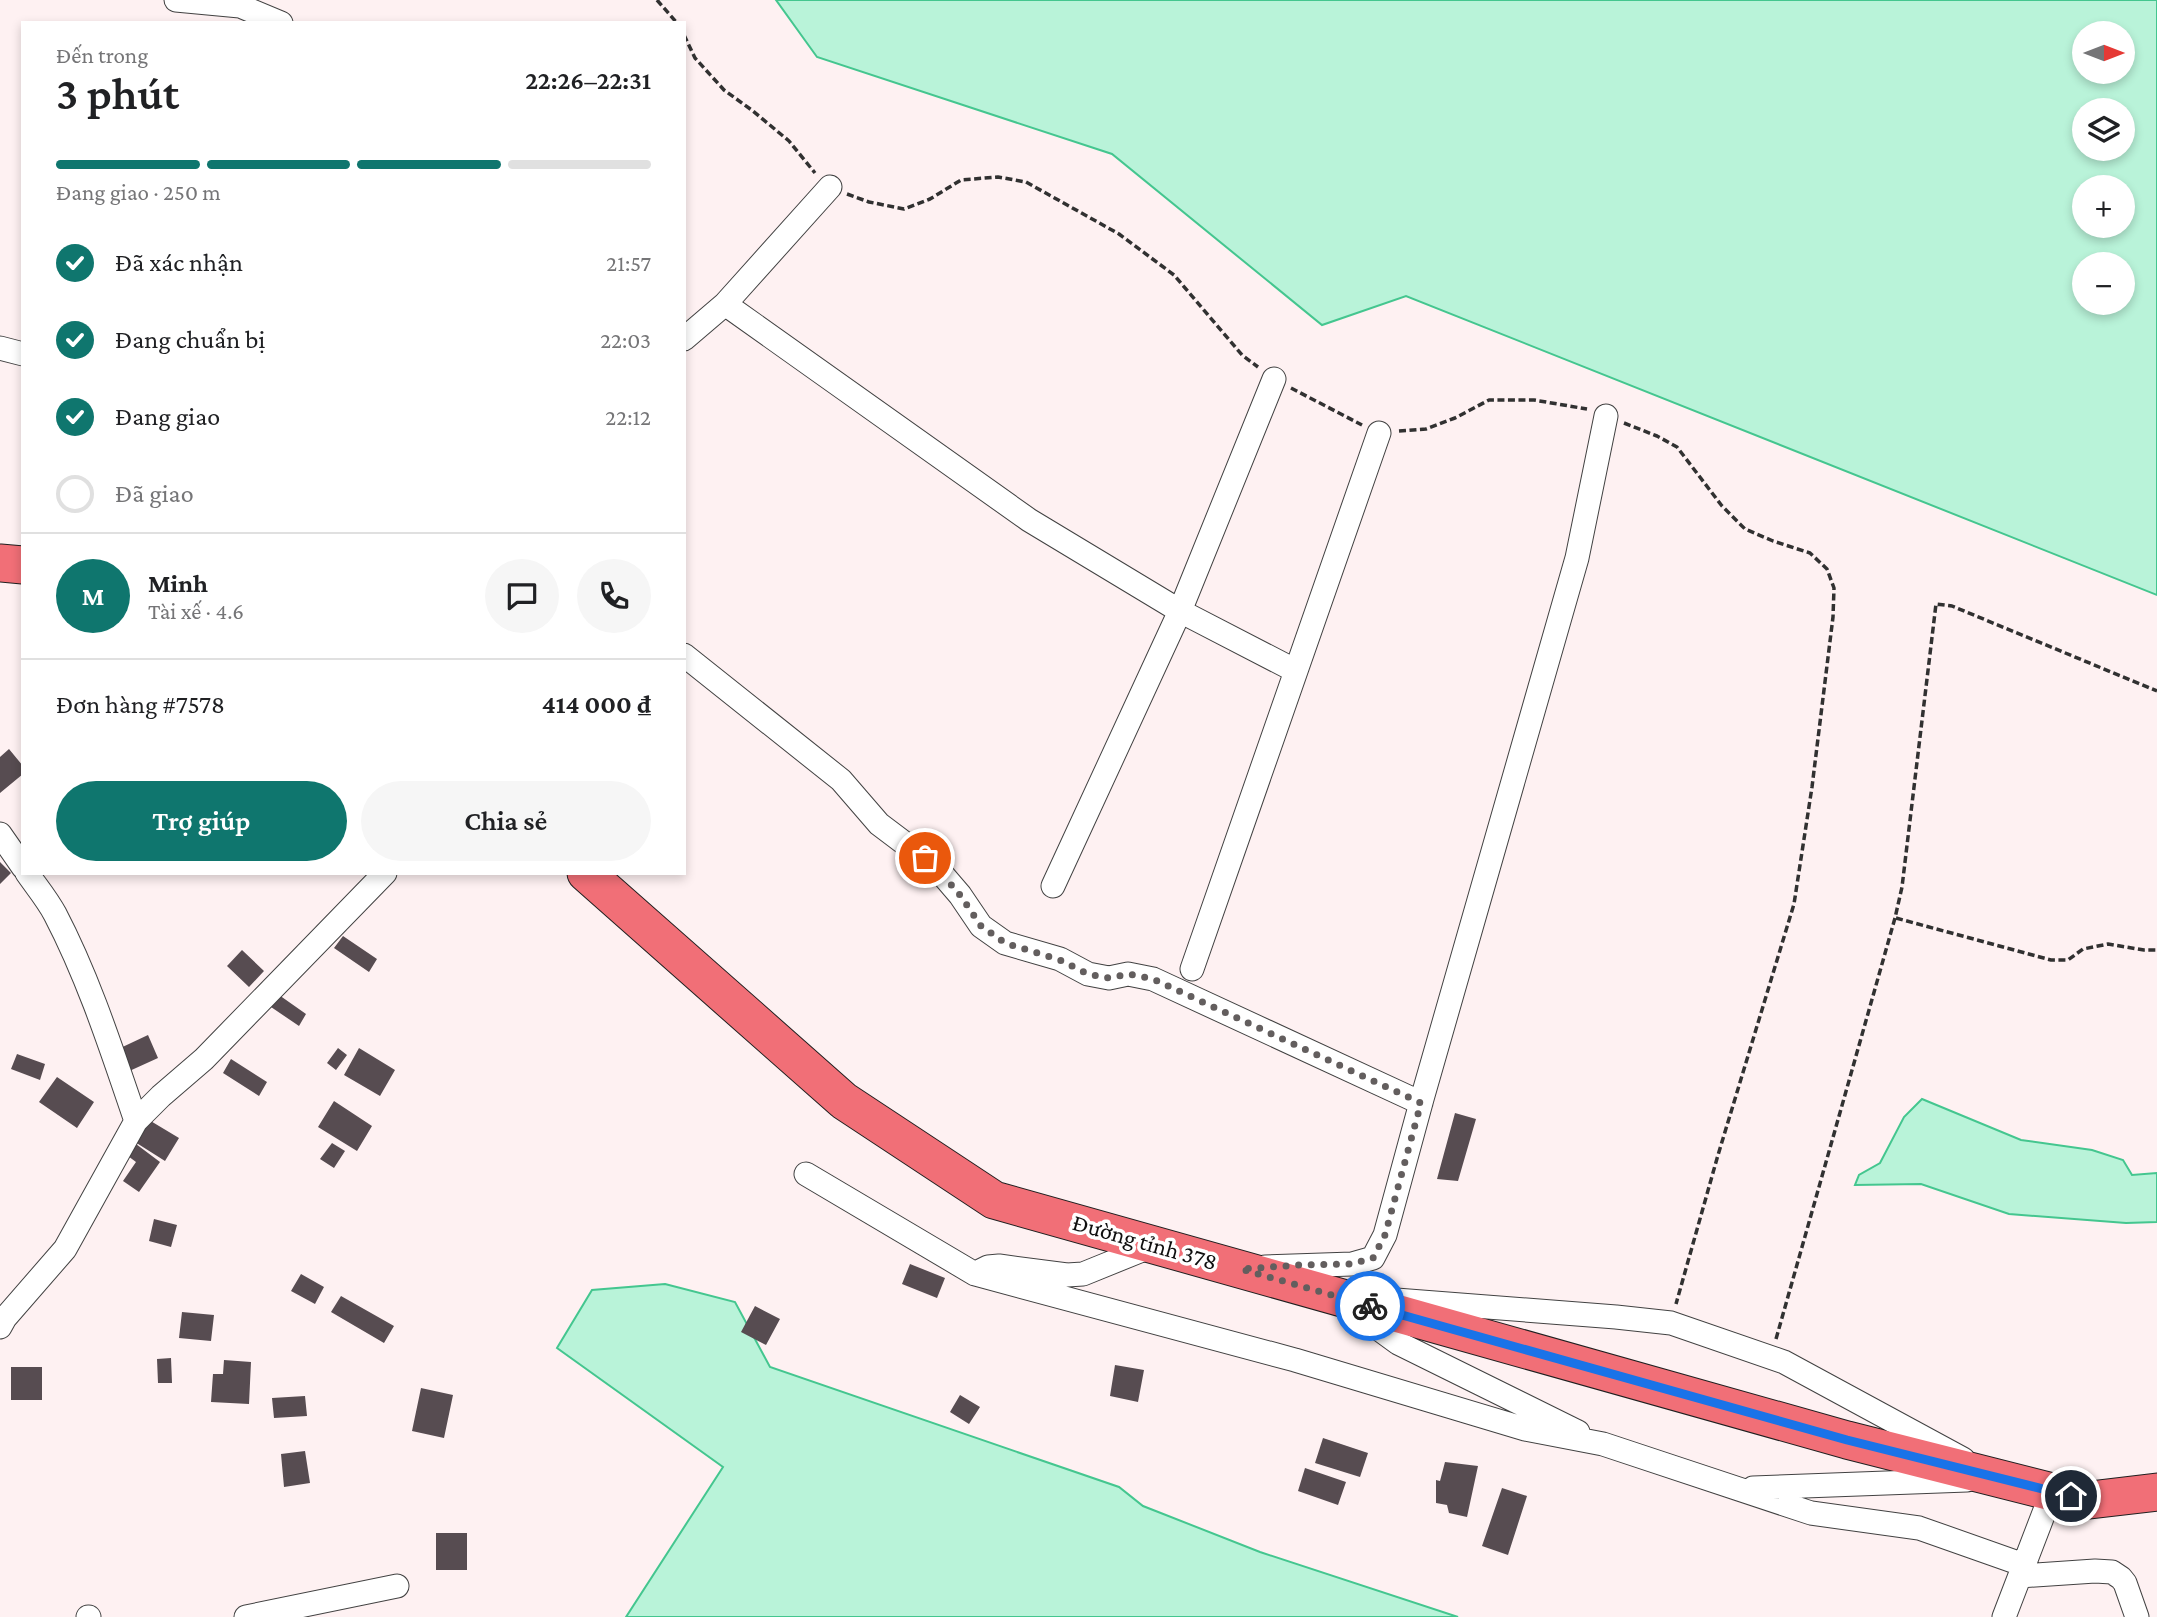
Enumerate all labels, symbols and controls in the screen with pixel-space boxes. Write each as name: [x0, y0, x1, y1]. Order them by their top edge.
north arrow: [2072, 21, 2135, 84]
map controls: [2072, 21, 2135, 315]
text: Đến trong: [56, 42, 148, 68]
text: 22:26–22:31: [525, 66, 651, 95]
text: 3 phút: [56, 68, 179, 119]
button: layers: [2072, 98, 2135, 161]
button: +: [2072, 175, 2135, 238]
text: Đang giao · 250 m: [56, 179, 221, 205]
icon: check: [56, 244, 94, 282]
text: Đã xác nhận: [115, 248, 243, 277]
text: 21:57: [606, 250, 651, 276]
button: −: [2072, 252, 2135, 315]
icon: check: [56, 321, 94, 359]
text: Đang chuẩn bị: [115, 325, 265, 354]
text: 22:03: [600, 327, 651, 353]
icon: check: [56, 398, 94, 436]
text: Đang giao: [115, 402, 220, 431]
text: 22:12: [605, 404, 651, 430]
text: Đã giao: [115, 479, 194, 508]
button: chat: [485, 559, 559, 633]
button: phone: [577, 559, 651, 633]
text: Minh: [148, 569, 208, 598]
text: M: [82, 582, 104, 611]
text: Tài xế · 4.6: [148, 598, 244, 624]
text: Đơn hàng #7578: [56, 690, 225, 719]
text: 414 000 ₫: [542, 690, 651, 719]
button: Trợ giúp: [56, 781, 347, 861]
button: Chia sẻ: [361, 781, 651, 861]
pin: [895, 828, 955, 888]
icon: bag: [906, 839, 944, 877]
street label: Đường tỉnh 378: [1070, 1208, 1221, 1275]
courier: [1335, 1271, 1405, 1341]
icon: bike: [1351, 1287, 1389, 1325]
pin: [2041, 1466, 2101, 1526]
icon: home: [2052, 1477, 2090, 1515]

